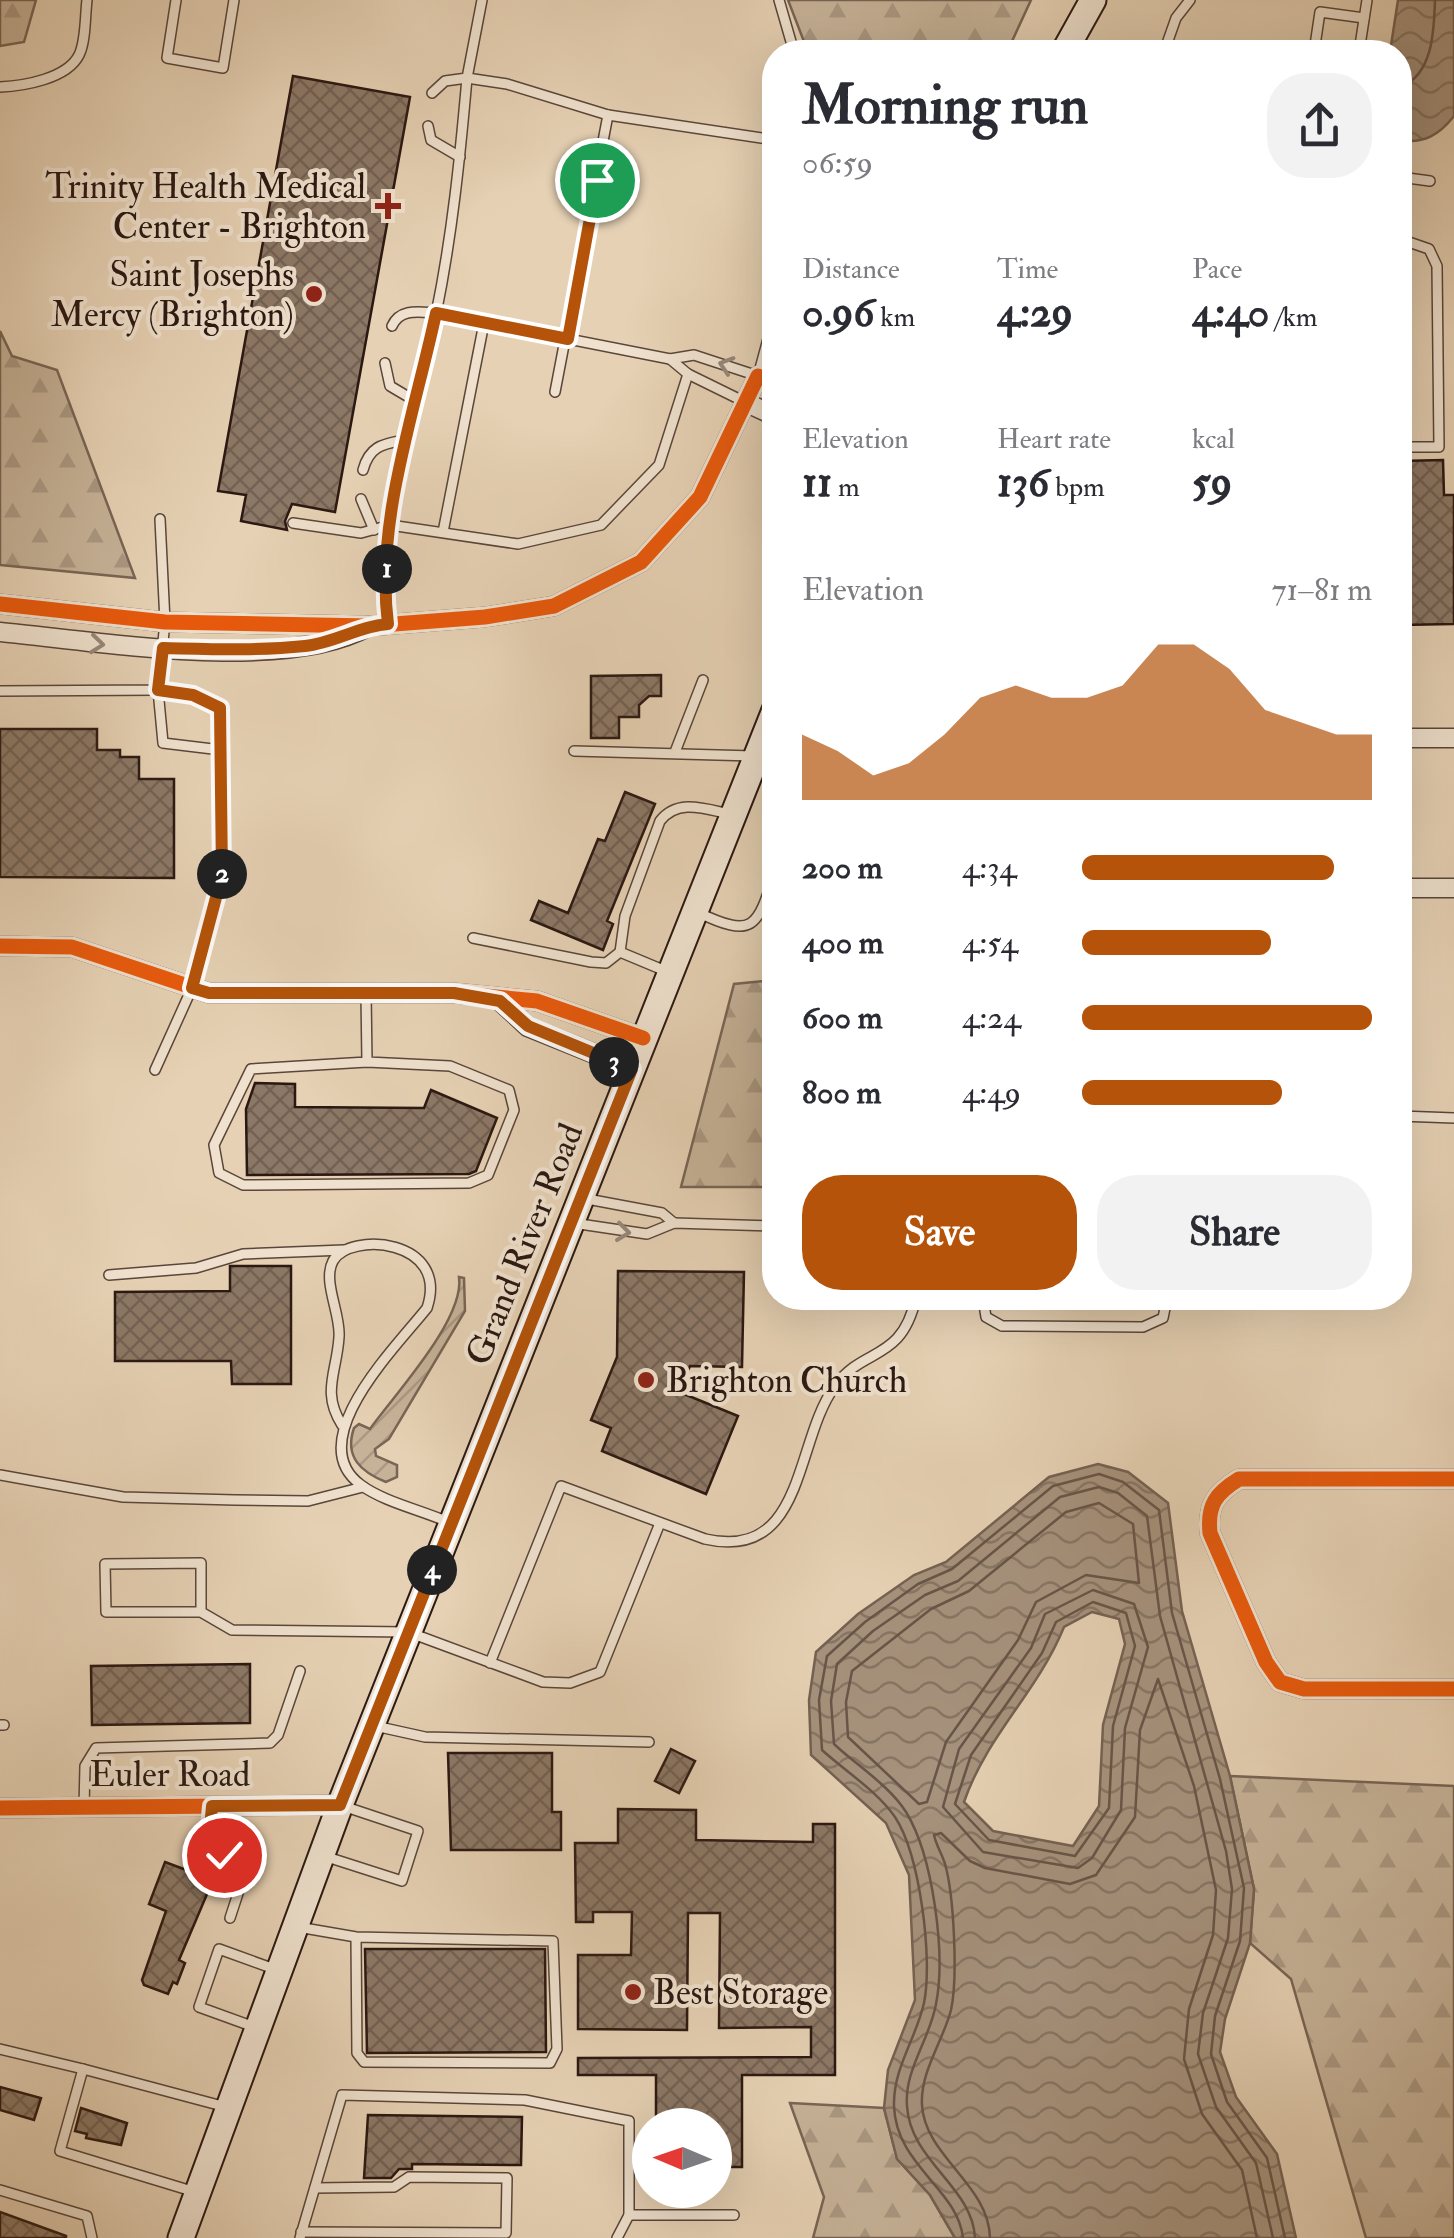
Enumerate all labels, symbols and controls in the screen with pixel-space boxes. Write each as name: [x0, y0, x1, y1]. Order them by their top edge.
text: Morning run: [802, 71, 1088, 140]
button: share: [1267, 73, 1372, 178]
pin: [555, 138, 640, 223]
text: 06:59: [802, 143, 873, 183]
icon: arrive: [570, 153, 625, 208]
place label: Trinity Health Medical Center - Brighton: [45, 165, 366, 249]
marker: Trinity Health Medical Center - Brighton: [375, 193, 401, 219]
text: Distance: [802, 252, 900, 287]
text: Time: [997, 252, 1058, 287]
text: Pace: [1192, 252, 1242, 287]
place label: Saint Josephs Mercy (Brighton): [51, 253, 294, 337]
marker: Saint Josephs Mercy (Brighton): [303, 283, 325, 305]
text: 0.96: [802, 287, 874, 339]
text: 4:29: [997, 287, 1073, 339]
text: 4:40: [1192, 287, 1269, 339]
text: km: [874, 300, 915, 335]
text: /km: [1269, 300, 1317, 335]
one-way arrow: [719, 356, 736, 376]
text: Elevation: [802, 422, 909, 457]
text: Heart rate: [997, 422, 1111, 457]
text: kcal: [1192, 422, 1235, 457]
text: 11: [802, 457, 832, 509]
text: 136: [997, 457, 1049, 509]
text: 59: [1192, 457, 1232, 509]
text: m: [832, 470, 860, 505]
text: bpm: [1049, 470, 1105, 505]
pin: 1: [362, 544, 412, 594]
text: 1: [382, 551, 392, 586]
text: Elevation: [802, 570, 924, 610]
text: 71–81 m: [1272, 570, 1372, 610]
one-way arrow: [89, 633, 105, 654]
text: 200 m: [802, 848, 883, 888]
text: 4:34: [962, 848, 1017, 888]
pin: 2: [197, 849, 247, 899]
text: 2: [215, 856, 229, 891]
text: 400 m: [802, 923, 884, 963]
text: 4:54: [962, 923, 1018, 963]
text: 600 m: [802, 998, 883, 1038]
text: 4:24: [962, 998, 1021, 1038]
pin: 3: [589, 1037, 639, 1087]
text: 3: [609, 1044, 619, 1079]
text: 800 m: [802, 1073, 881, 1113]
text: 4:49: [962, 1073, 1021, 1113]
street label: Grand River Road: [456, 1117, 593, 1372]
button: Save: [802, 1175, 1077, 1290]
button: Share: [1097, 1175, 1372, 1290]
one-way arrow: [615, 1221, 631, 1242]
place label: Brighton Church: [666, 1359, 907, 1403]
marker: Brighton Church: [635, 1369, 657, 1391]
pin: 4: [407, 1545, 457, 1595]
text: 4: [424, 1552, 440, 1587]
street label: Euler Road: [90, 1753, 250, 1797]
pin: [182, 1813, 267, 1898]
icon: check: [197, 1828, 252, 1883]
place label: Best Storage: [653, 1971, 828, 2015]
marker: Best Storage: [622, 1981, 644, 2003]
north arrow: [632, 2108, 732, 2208]
map controls: [632, 2108, 732, 2208]

